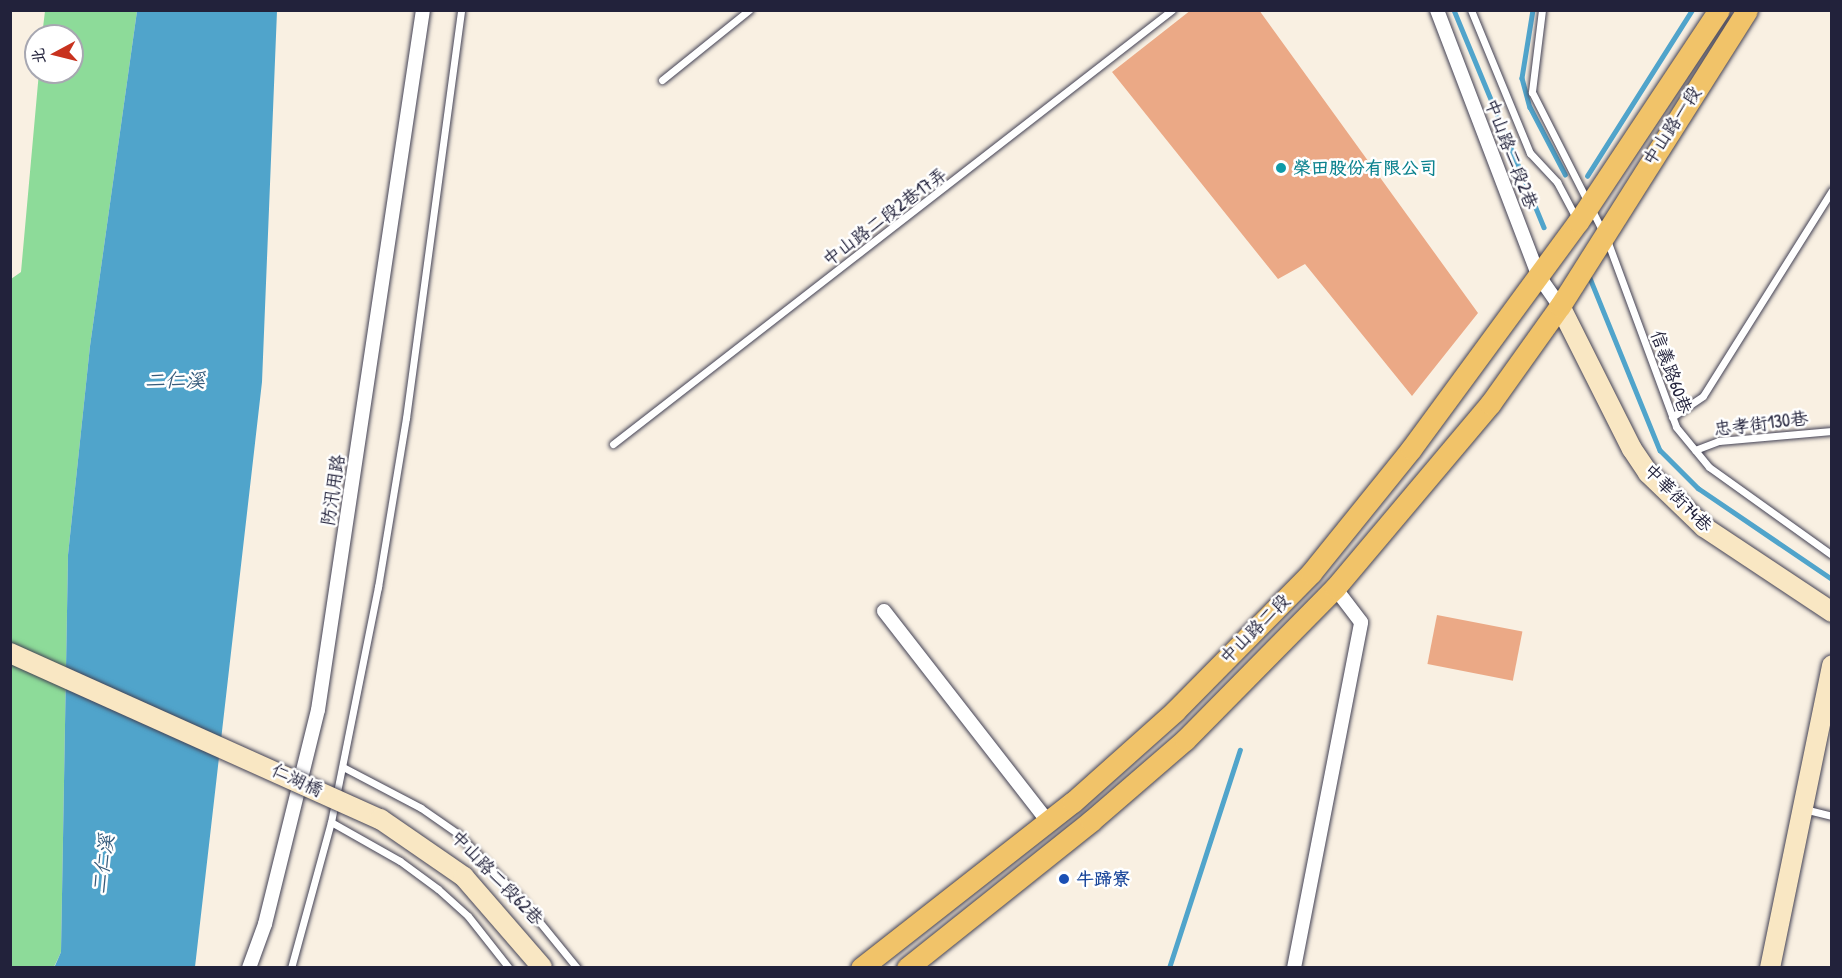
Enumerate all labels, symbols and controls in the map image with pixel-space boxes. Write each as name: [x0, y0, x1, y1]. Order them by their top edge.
north arrow: [24, 24, 84, 84]
text: 北: [26, 47, 50, 65]
street label: 中山路一段: [1638, 82, 1706, 170]
street label: 中山路二段2巷: [1480, 96, 1542, 212]
place label: 榮田股份有限公司: [1293, 157, 1437, 179]
marker: 榮田股份有限公司: [1274, 161, 1288, 175]
street label: 中山路二段2巷17弄: [819, 163, 951, 271]
street label: 信義路60巷: [1646, 327, 1696, 417]
water label: 二仁溪: [145, 367, 205, 391]
street label: 忠孝街130巷: [1713, 408, 1809, 440]
street label: 防汛用路: [317, 453, 349, 527]
street label: 中華街74巷: [1639, 459, 1717, 537]
street label: 中山路二段: [1216, 590, 1294, 668]
street label: 仁湖橋: [268, 759, 326, 801]
street label: 中山路二段62巷: [446, 826, 548, 930]
water label: 二仁溪: [86, 833, 118, 895]
place label: 牛蹄寮: [1076, 868, 1130, 890]
marker: 牛蹄寮: [1057, 872, 1071, 886]

